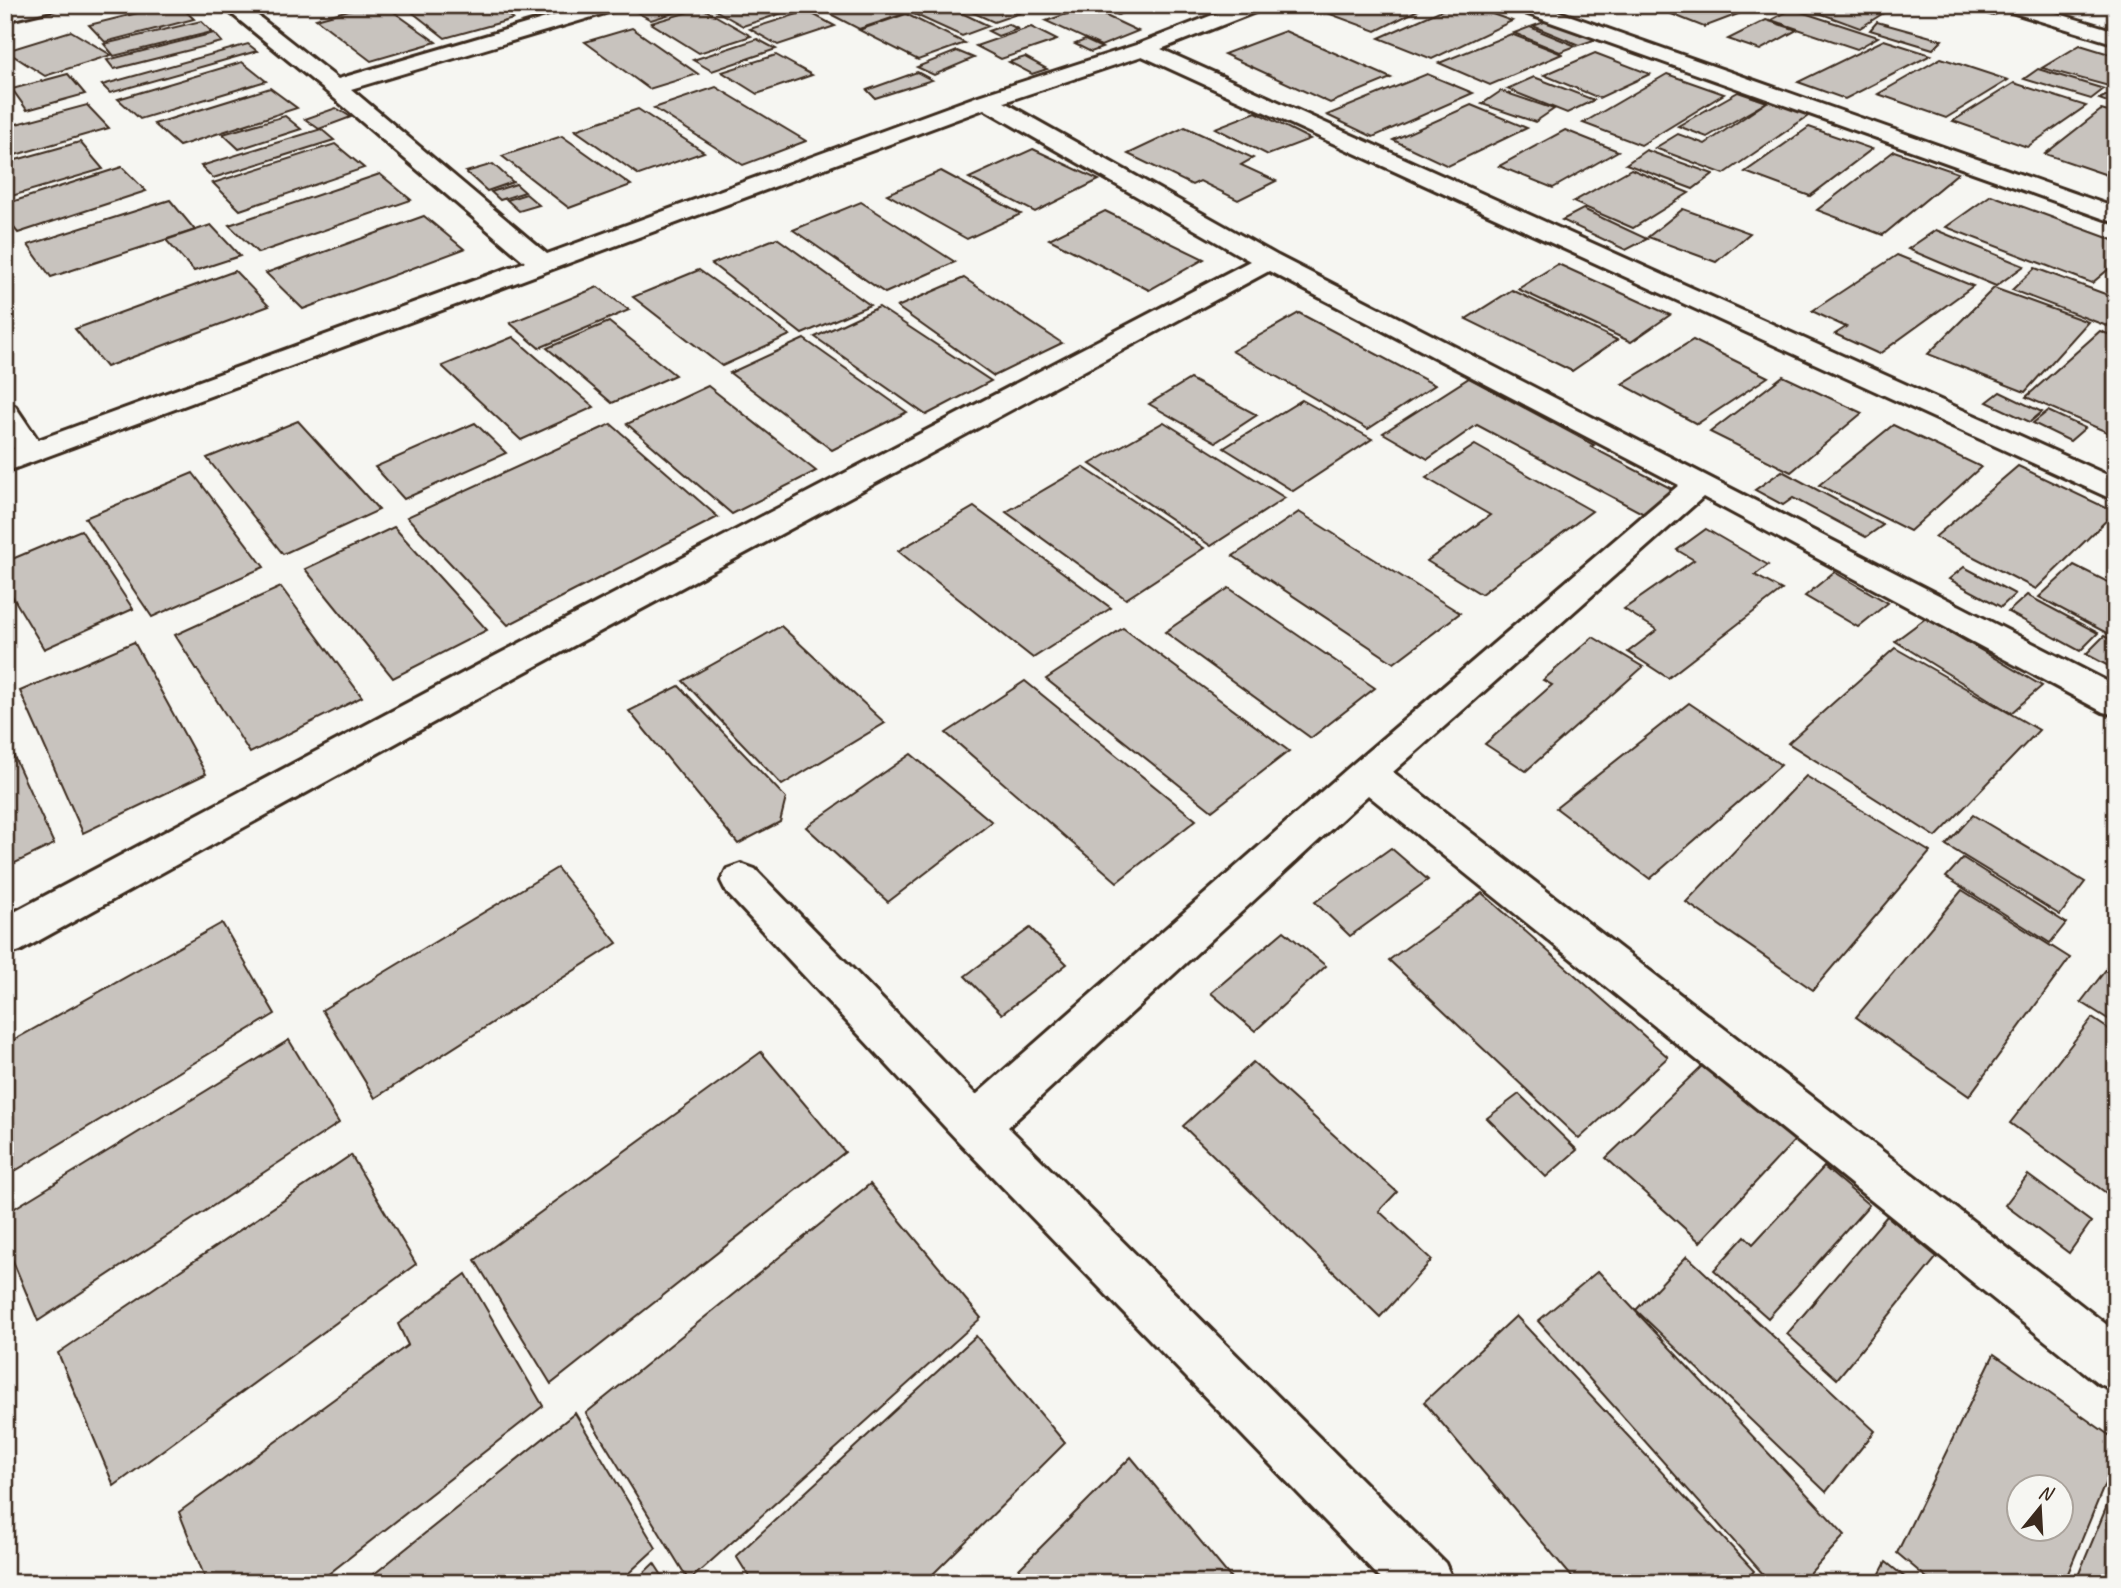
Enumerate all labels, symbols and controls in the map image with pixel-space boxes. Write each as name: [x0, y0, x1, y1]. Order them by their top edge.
north arrow: [2006, 1472, 2076, 1542]
text: N: [2036, 1480, 2057, 1507]

